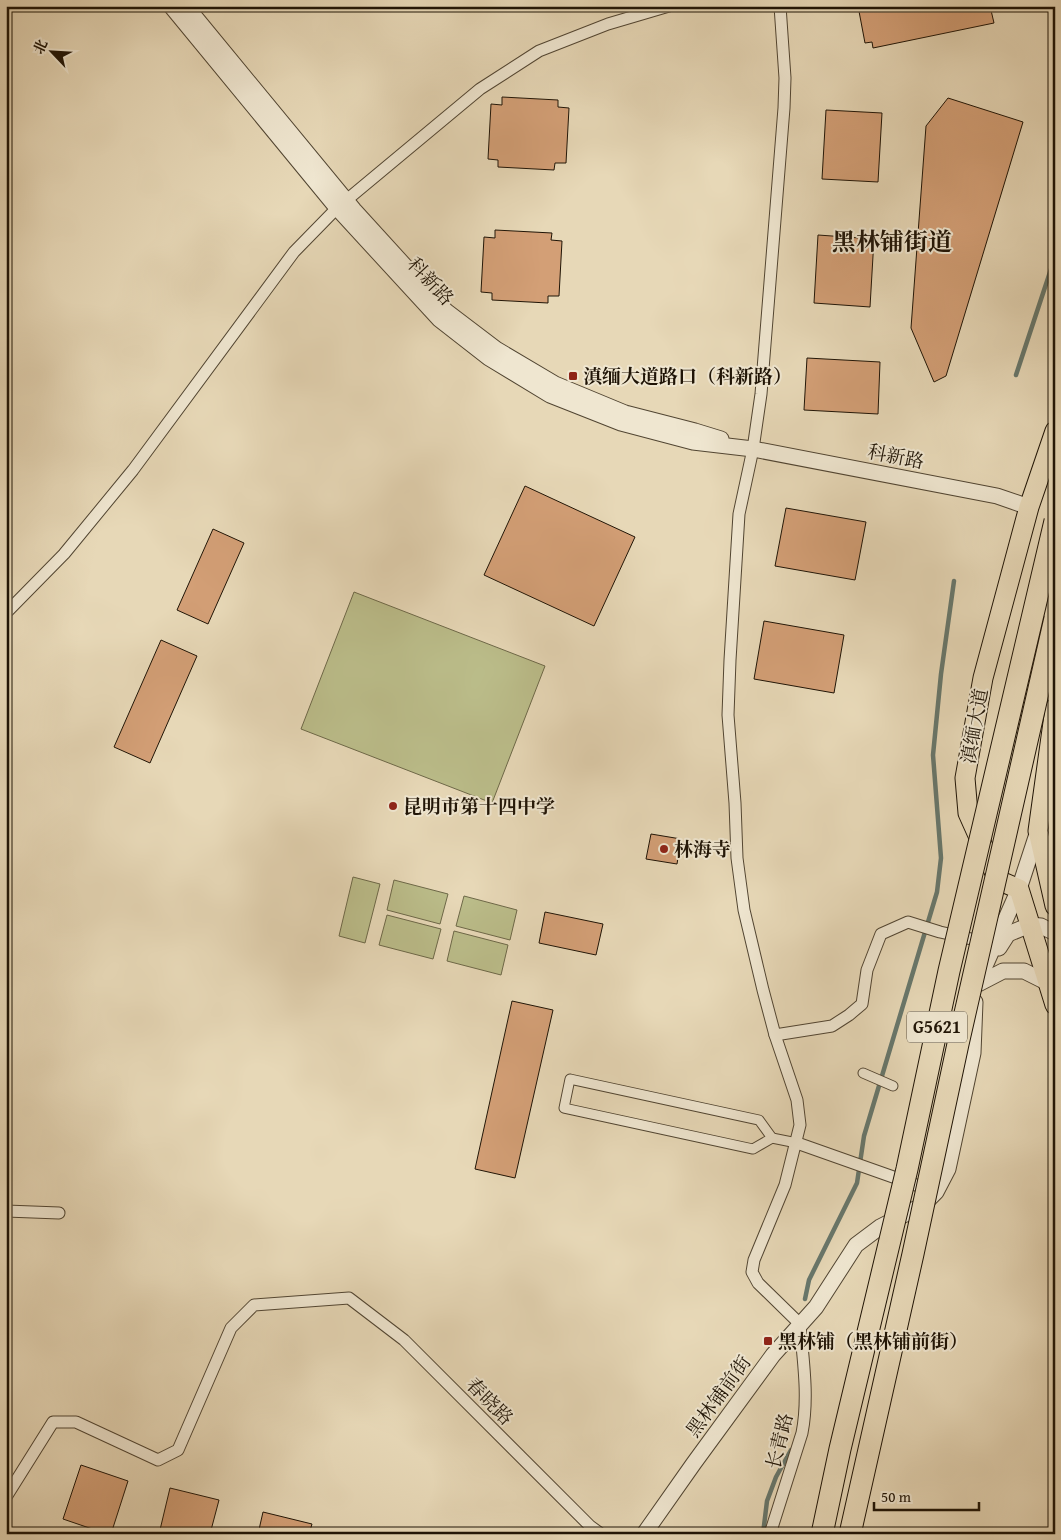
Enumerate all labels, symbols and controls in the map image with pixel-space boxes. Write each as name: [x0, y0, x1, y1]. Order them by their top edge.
north arrow: [28, 28, 78, 78]
text: 北: [28, 36, 52, 57]
district label: 黑林铺街道: [832, 224, 952, 259]
street label: 科新路: [401, 251, 461, 311]
place label: 滇缅大道路口（科新路）: [583, 362, 792, 390]
marker: 滇缅大道路口（科新路）: [567, 370, 579, 382]
street label: 科新路: [865, 437, 927, 475]
street label: 滇缅大道: [954, 686, 994, 766]
place label: 昆明市第十四中学: [403, 792, 555, 820]
marker: 昆明市第十四中学: [387, 800, 399, 812]
place label: 林海寺: [674, 835, 731, 863]
marker: 林海寺: [658, 843, 670, 855]
road number: G5621: [907, 1012, 967, 1042]
place label: 黑林铺（黑林铺前街）: [778, 1327, 968, 1355]
marker: 黑林铺（黑林铺前街）: [762, 1335, 774, 1347]
street label: 黑林铺前街: [679, 1349, 757, 1443]
street label: 春晓路: [460, 1371, 520, 1431]
street label: 长青路: [759, 1410, 799, 1472]
scale bar: [874, 1480, 978, 1512]
text: 50 m: [881, 1486, 912, 1507]

